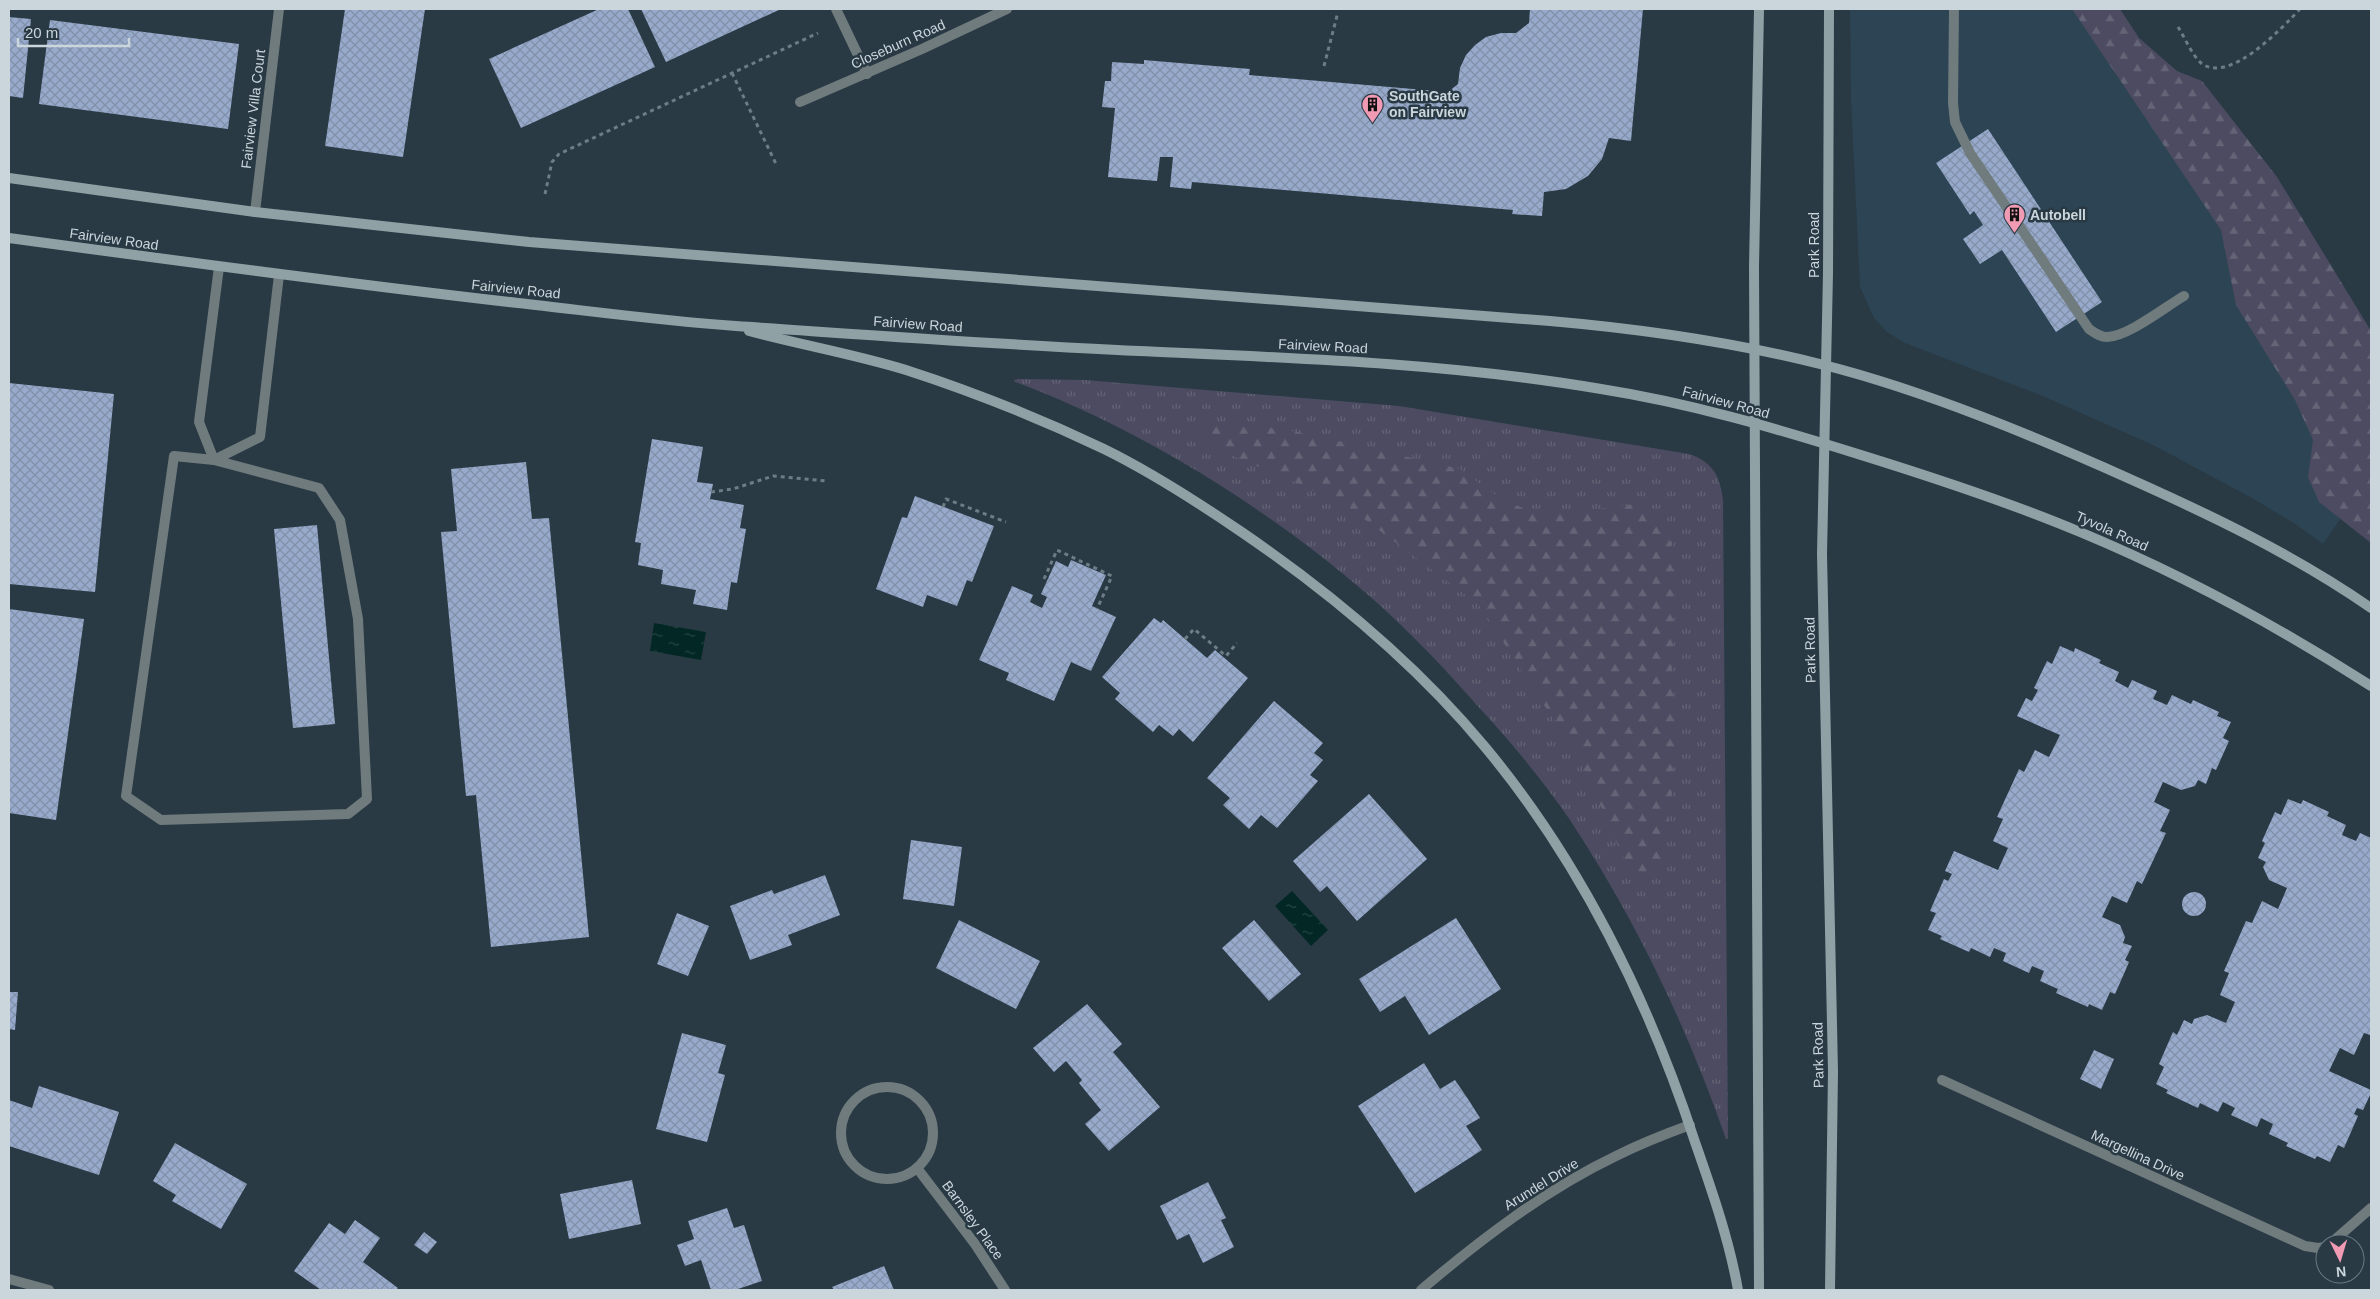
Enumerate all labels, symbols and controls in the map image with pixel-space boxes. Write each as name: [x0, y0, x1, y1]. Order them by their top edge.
scale bar: [18, 15, 129, 47]
street label: Closeburn Road: [849, 16, 947, 72]
text: 20 m: [25, 24, 58, 41]
street label: Fairview Villa Court: [238, 48, 268, 170]
place label: SouthGate on Fairview: [1389, 88, 1466, 120]
building icon: SouthGate on Fairview: [1361, 92, 1385, 123]
building icon: Autobell: [2002, 203, 2026, 234]
place label: Autobell: [2030, 207, 2086, 223]
street label: Park Road: [1806, 212, 1822, 278]
street label: Fairview Road: [69, 225, 159, 253]
street label: Fairview Road: [471, 276, 561, 302]
street label: Fairview Road: [873, 313, 963, 335]
street label: Fairview Road: [1278, 336, 1368, 356]
street label: Fairview Road: [1681, 383, 1771, 421]
street label: Tyvola Road: [2073, 508, 2151, 554]
street label: Park Road: [1801, 617, 1819, 683]
street label: Park Road: [1809, 1022, 1827, 1088]
street label: Margellina Drive: [2089, 1126, 2187, 1184]
street label: Arundel Drive: [1501, 1155, 1581, 1213]
street label: Barnsley Place: [939, 1178, 1007, 1263]
north arrow: [2315, 1234, 2365, 1284]
text: N: [2335, 1264, 2347, 1280]

